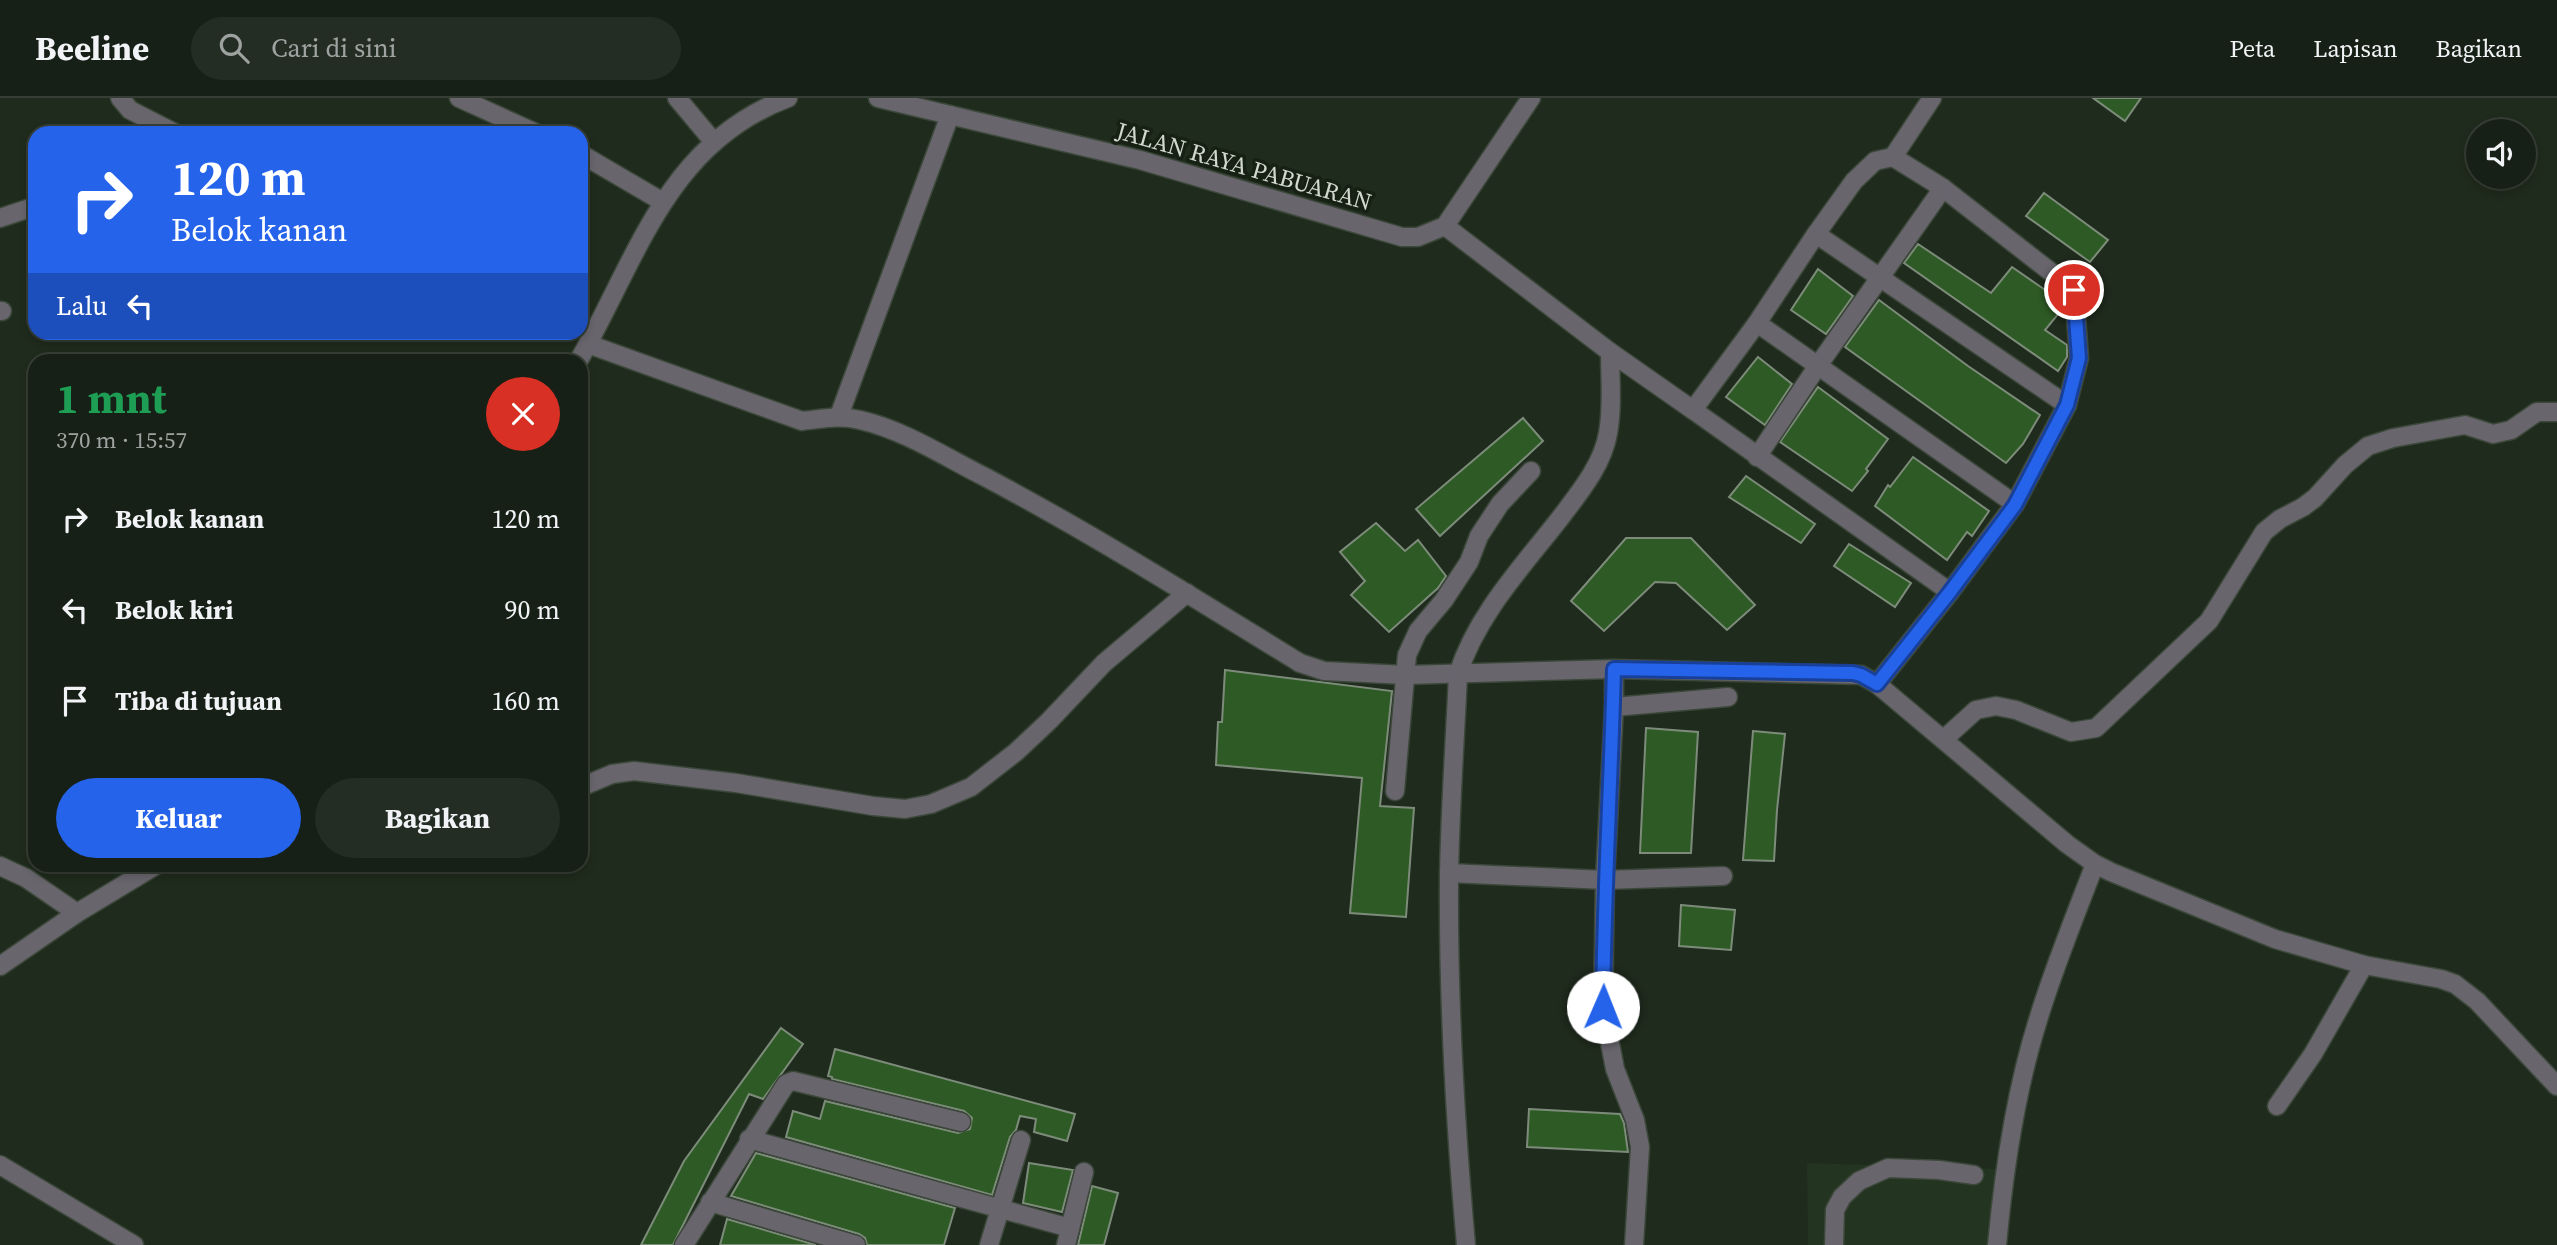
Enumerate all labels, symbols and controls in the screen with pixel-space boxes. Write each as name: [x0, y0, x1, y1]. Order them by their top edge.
search box: [191, 17, 681, 80]
text: Beeline: [35, 26, 149, 71]
icon: search: [215, 29, 253, 67]
text: Cari di sini: [271, 30, 397, 66]
text: Peta: [2229, 32, 2275, 65]
text: Lapisan: [2313, 32, 2398, 65]
text: Bagikan: [2436, 32, 2522, 65]
street label: JALAN RAYA PABUARAN: [1111, 113, 1376, 218]
map controls: [2466, 119, 2536, 189]
button: sound: [2466, 119, 2536, 189]
text: 120 m: [171, 144, 306, 211]
icon: right: [56, 154, 147, 245]
text: Belok kanan: [171, 208, 347, 252]
pin: [2044, 260, 2104, 320]
icon: arrive: [2055, 271, 2093, 309]
icon: left: [121, 287, 159, 325]
text: Lalu: [56, 288, 107, 324]
text: 1 mnt: [56, 369, 167, 427]
button: close: [486, 377, 560, 451]
text: 370 m · 15:57: [56, 424, 187, 456]
icon: right: [56, 500, 94, 538]
text: Belok kanan: [115, 501, 264, 537]
text: 120 m: [492, 501, 560, 537]
icon: left: [56, 591, 94, 629]
text: Belok kiri: [115, 592, 233, 628]
text: 90 m: [505, 592, 560, 628]
icon: arrive: [56, 682, 94, 720]
text: Tiba di tujuan: [115, 683, 282, 719]
text: 160 m: [492, 683, 560, 719]
button: Keluar: [56, 778, 301, 858]
button: Bagikan: [315, 778, 560, 858]
position arrow: [1566, 970, 1640, 1044]

